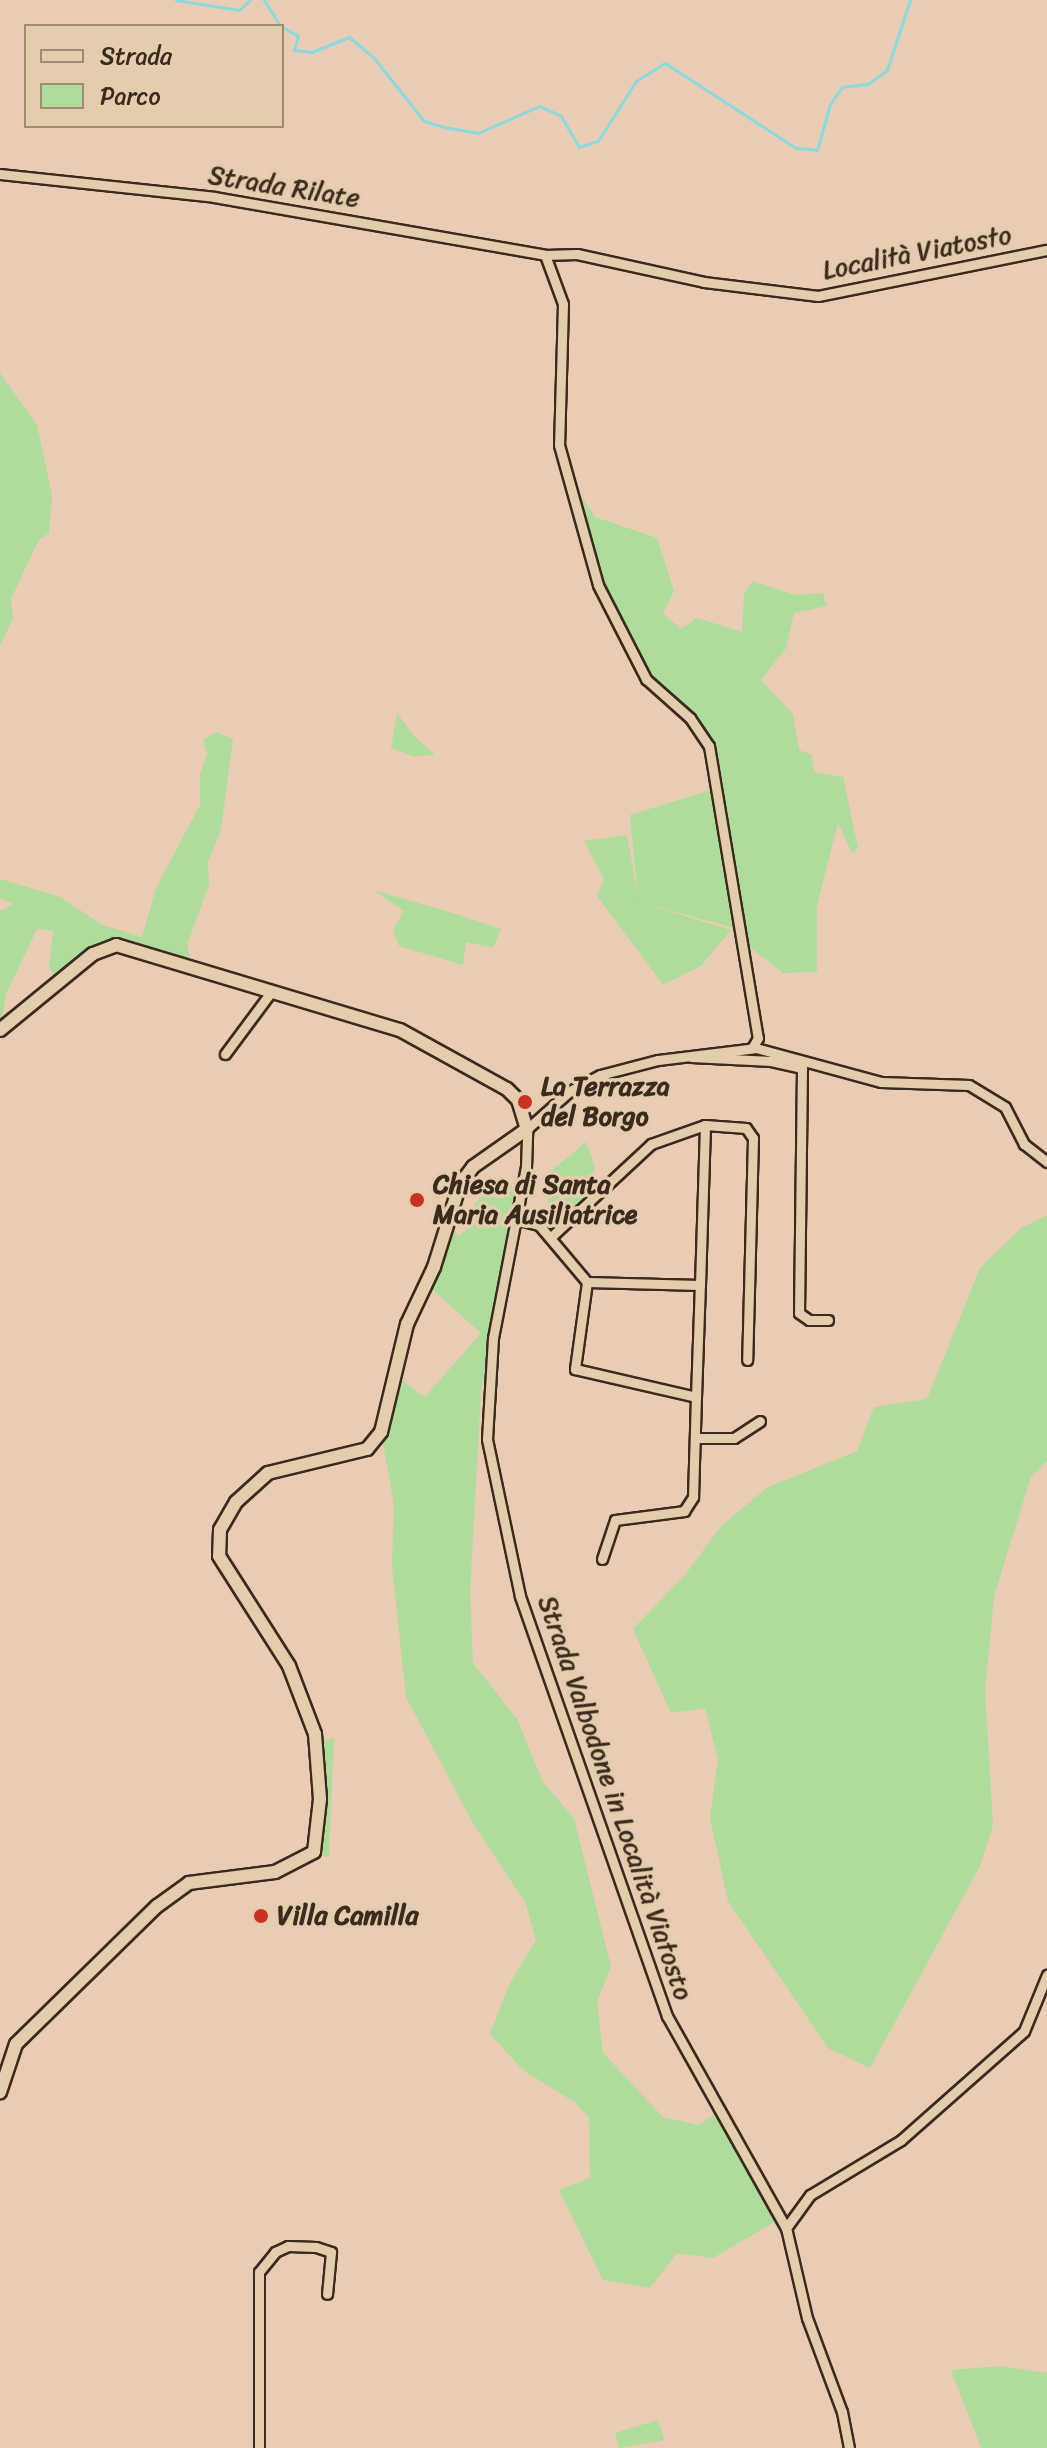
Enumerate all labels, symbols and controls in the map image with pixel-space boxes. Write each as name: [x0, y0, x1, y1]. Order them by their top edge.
legend: [24, 24, 284, 128]
text: Strada: [100, 35, 172, 77]
text: Parco: [100, 75, 161, 117]
street label: Strada Rilate: [206, 160, 362, 214]
street label: Località Viatosto: [820, 219, 1014, 287]
place label: La Terrazza del Borgo: [541, 1071, 670, 1132]
marker: La Terrazza del Borgo: [516, 1093, 534, 1111]
place label: Chiesa di Santa Maria Ausiliatrice: [433, 1169, 637, 1230]
marker: Chiesa di Santa Maria Ausiliatrice: [408, 1191, 426, 1209]
street label: Strada Valbodone in Località Viatosto: [531, 1591, 699, 2005]
place label: Villa Camilla: [277, 1900, 419, 1932]
marker: Villa Camilla: [252, 1907, 270, 1925]

